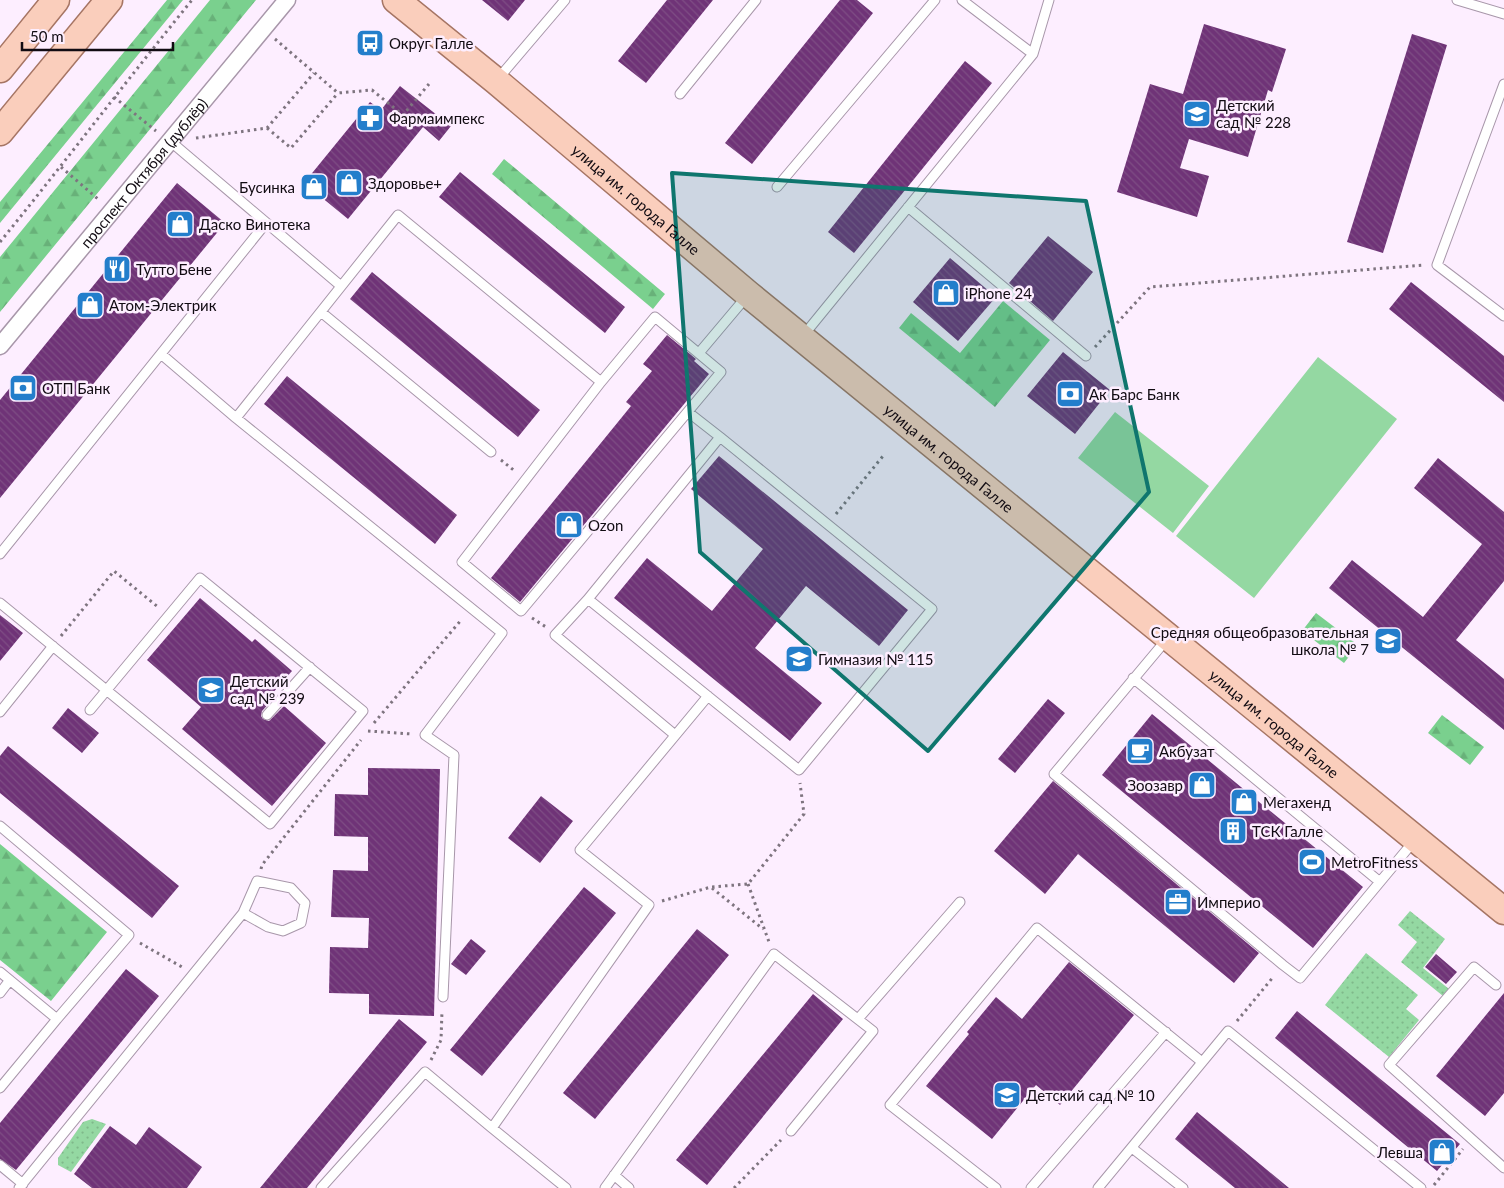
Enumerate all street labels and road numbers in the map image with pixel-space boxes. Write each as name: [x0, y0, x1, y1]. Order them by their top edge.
street label: проспект Октября (дублёр): [76, 94, 211, 251]
street label: улица им. города Галле: [568, 140, 704, 259]
street label: улица им. города Галле: [881, 400, 1017, 516]
street label: улица им. города Галле: [1206, 665, 1343, 782]

